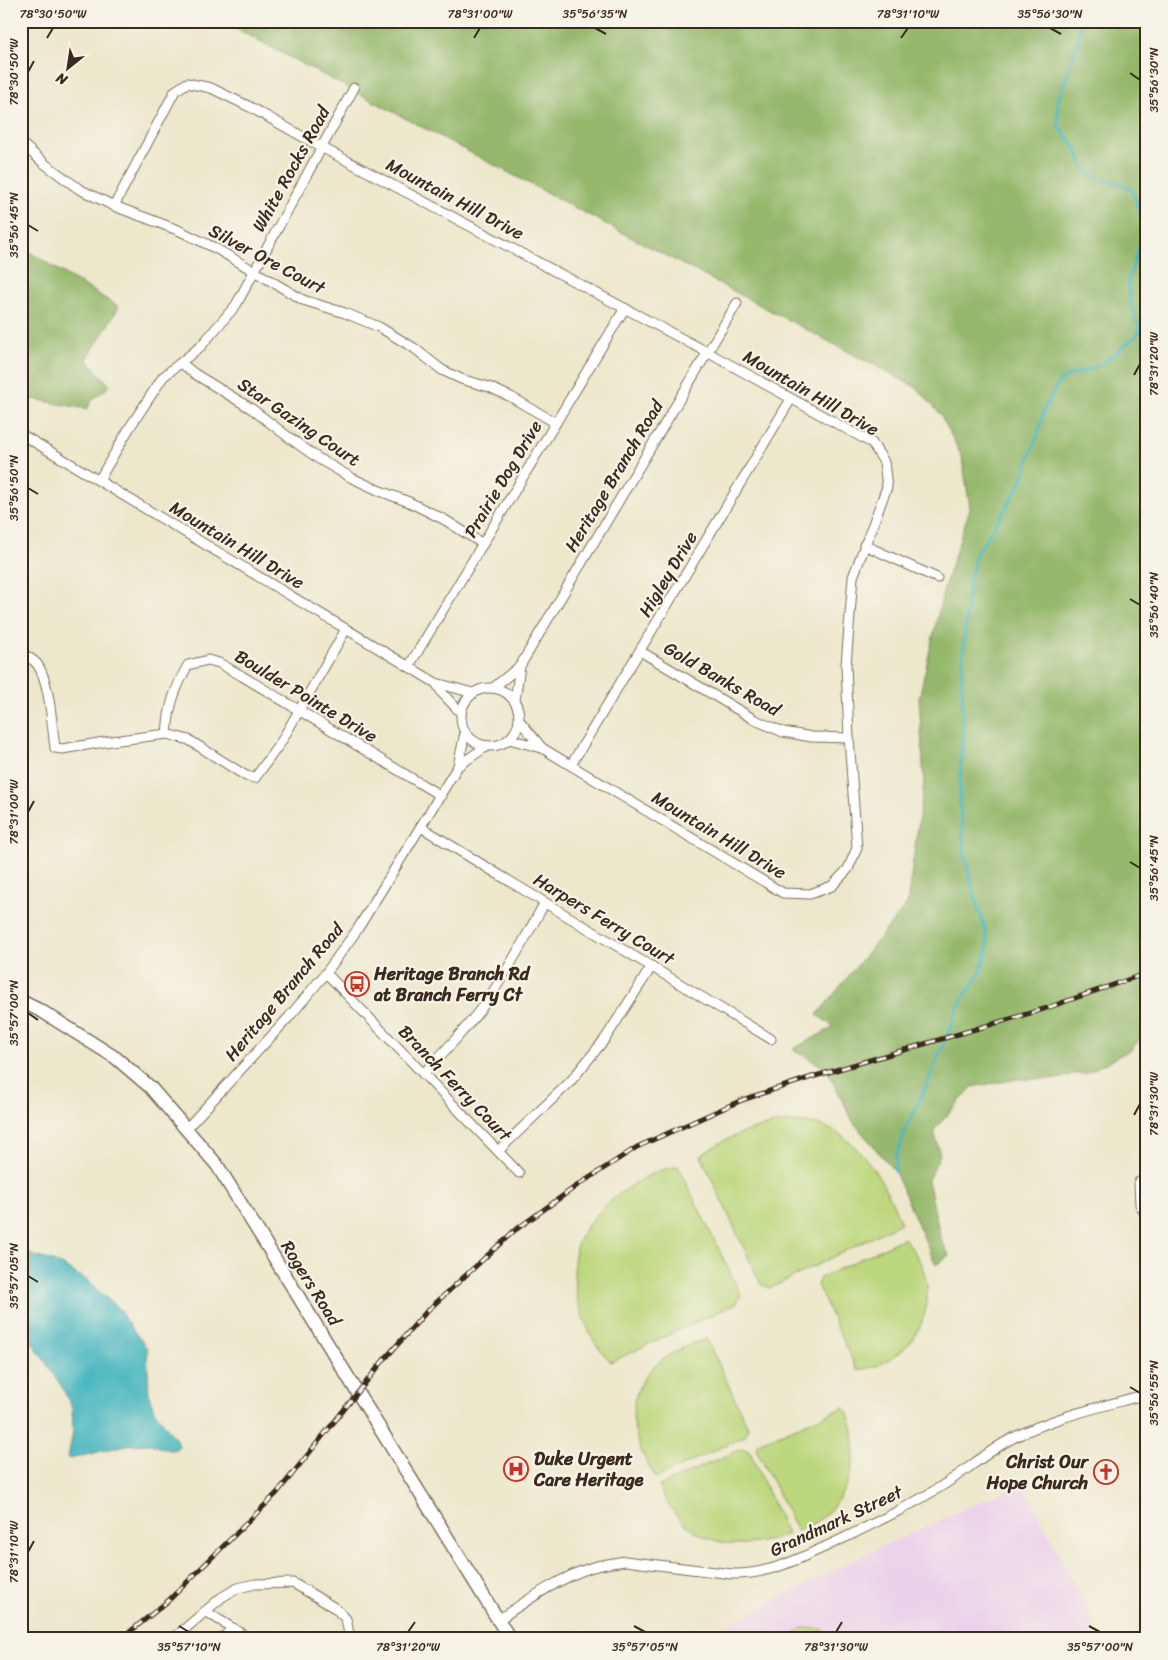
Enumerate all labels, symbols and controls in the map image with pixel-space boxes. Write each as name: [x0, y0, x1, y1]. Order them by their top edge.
text: 78°30'50"W: [19, 3, 87, 25]
text: 78°31'00"W: [448, 3, 513, 25]
text: 35°56'35"N: [563, 3, 628, 25]
text: 78°31'10"W: [877, 3, 940, 25]
text: 35°56'30"N: [1017, 3, 1083, 25]
text: 78°30'50"W: [3, 38, 25, 106]
north arrow: [42, 42, 92, 92]
text: 35°56'30"N: [1143, 47, 1165, 113]
text: N: [51, 65, 73, 93]
street label: White Rocks Road: [243, 99, 340, 238]
street label: Mountain Hill Drive: [380, 149, 530, 249]
text: 35°56'45"N: [3, 191, 25, 258]
street label: Silver Ore Court: [203, 215, 332, 304]
text: 78°31'20"W: [1143, 331, 1165, 396]
street label: Mountain Hill Drive: [737, 341, 885, 445]
street label: Star Gazing Court: [231, 369, 367, 475]
street label: Heritage Branch Road: [556, 392, 673, 558]
street label: Prairie Dog Drive: [455, 414, 551, 544]
text: 35°56'50"N: [3, 454, 25, 521]
street label: Mountain Hill Drive: [163, 492, 311, 598]
street label: Higley Drive: [630, 525, 706, 623]
text: 35°56'40"N: [1143, 571, 1165, 638]
street label: Gold Banks Road: [657, 632, 788, 726]
street label: Boulder Pointe Drive: [228, 641, 384, 751]
text: 78°31'00"W: [3, 779, 25, 844]
street label: Mountain Hill Drive: [645, 782, 793, 888]
text: 35°56'45"N: [1143, 834, 1165, 901]
street label: Harpers Ferry Court: [527, 864, 682, 974]
street label: Heritage Branch Road: [216, 914, 353, 1069]
place label: Heritage Branch Rd at Branch Ferry Ct: [373, 958, 531, 1011]
bus stop icon: Heritage Branch Rd at Branch Ferry Ct: [344, 971, 370, 997]
text: 35°57'00"N: [3, 979, 25, 1046]
street label: Branch Ferry Court: [390, 1017, 520, 1150]
text: 78°31'30"W: [1143, 1071, 1165, 1136]
street label: Rogers Road: [272, 1234, 351, 1334]
text: 35°57'05"N: [3, 1242, 25, 1309]
text: 35°56'55"N: [1143, 1360, 1165, 1426]
place label: Duke Urgent Care Heritage: [533, 1443, 644, 1496]
place label: Christ Our Hope Church: [986, 1446, 1090, 1499]
hospital icon: Duke Urgent Care Heritage: [503, 1456, 529, 1482]
church icon: Christ Our Hope Church: [1093, 1459, 1119, 1485]
street label: Grandmark Street: [764, 1476, 909, 1566]
text: 78°31'10"W: [3, 1520, 25, 1583]
text: 35°57'10"N: [157, 1636, 222, 1658]
text: 78°31'20"W: [376, 1636, 441, 1658]
text: 35°57'05"N: [612, 1636, 679, 1658]
text: 78°31'30"W: [804, 1636, 869, 1658]
text: 35°57'00"N: [1067, 1636, 1134, 1658]

